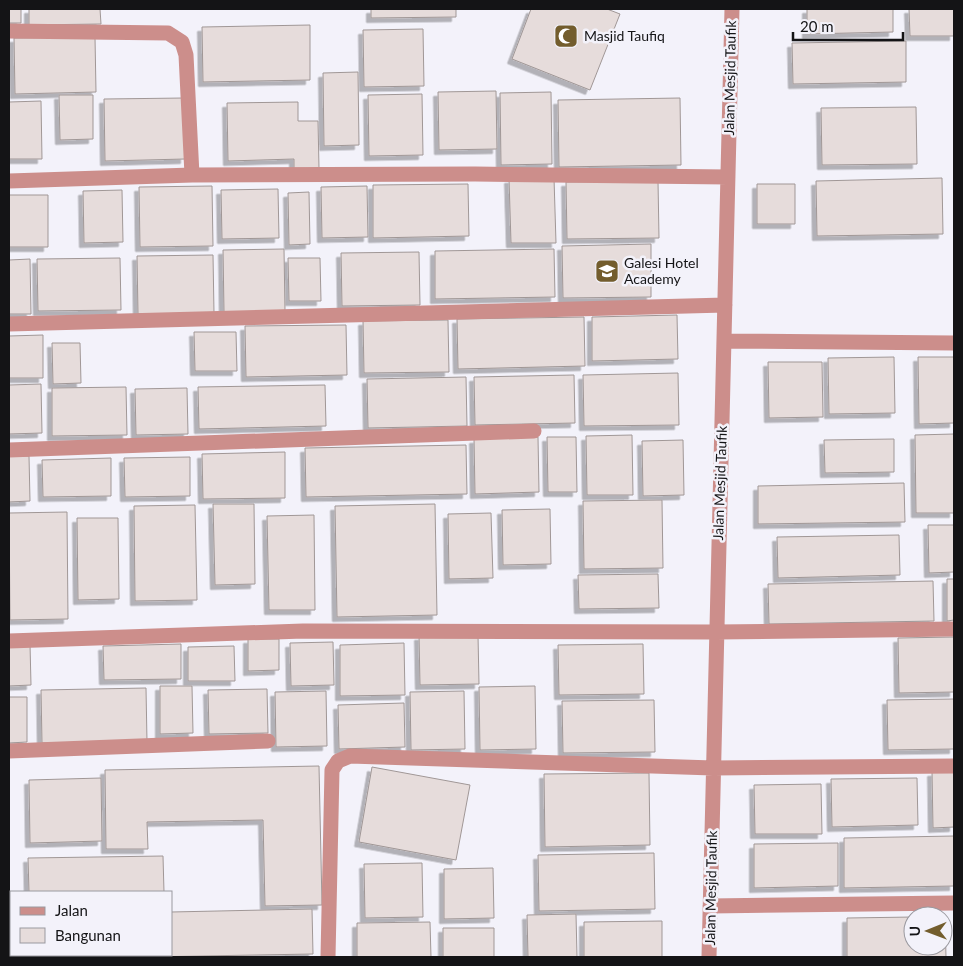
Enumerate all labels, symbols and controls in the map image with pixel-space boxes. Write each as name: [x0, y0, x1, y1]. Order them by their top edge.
scale bar: [793, 10, 903, 42]
text: 20 m: [800, 17, 834, 35]
street label: Jalan Mesjid Taufik: [720, 20, 739, 136]
mosque icon: Masjid Taufiq: [553, 23, 579, 49]
place label: Masjid Taufiq: [584, 27, 665, 44]
place label: Galesi Hotel Academy: [624, 254, 699, 287]
school or university icon: Galesi Hotel Academy: [594, 258, 620, 284]
street label: Jalan Mesjid Taufik: [709, 424, 730, 541]
street label: Jalan Mesjid Taufik: [701, 830, 720, 946]
legend: [10, 891, 172, 956]
text: Jalan: [55, 901, 88, 919]
north arrow: [903, 906, 953, 956]
text: Bangunan: [55, 926, 121, 944]
text: U: [906, 926, 923, 937]

